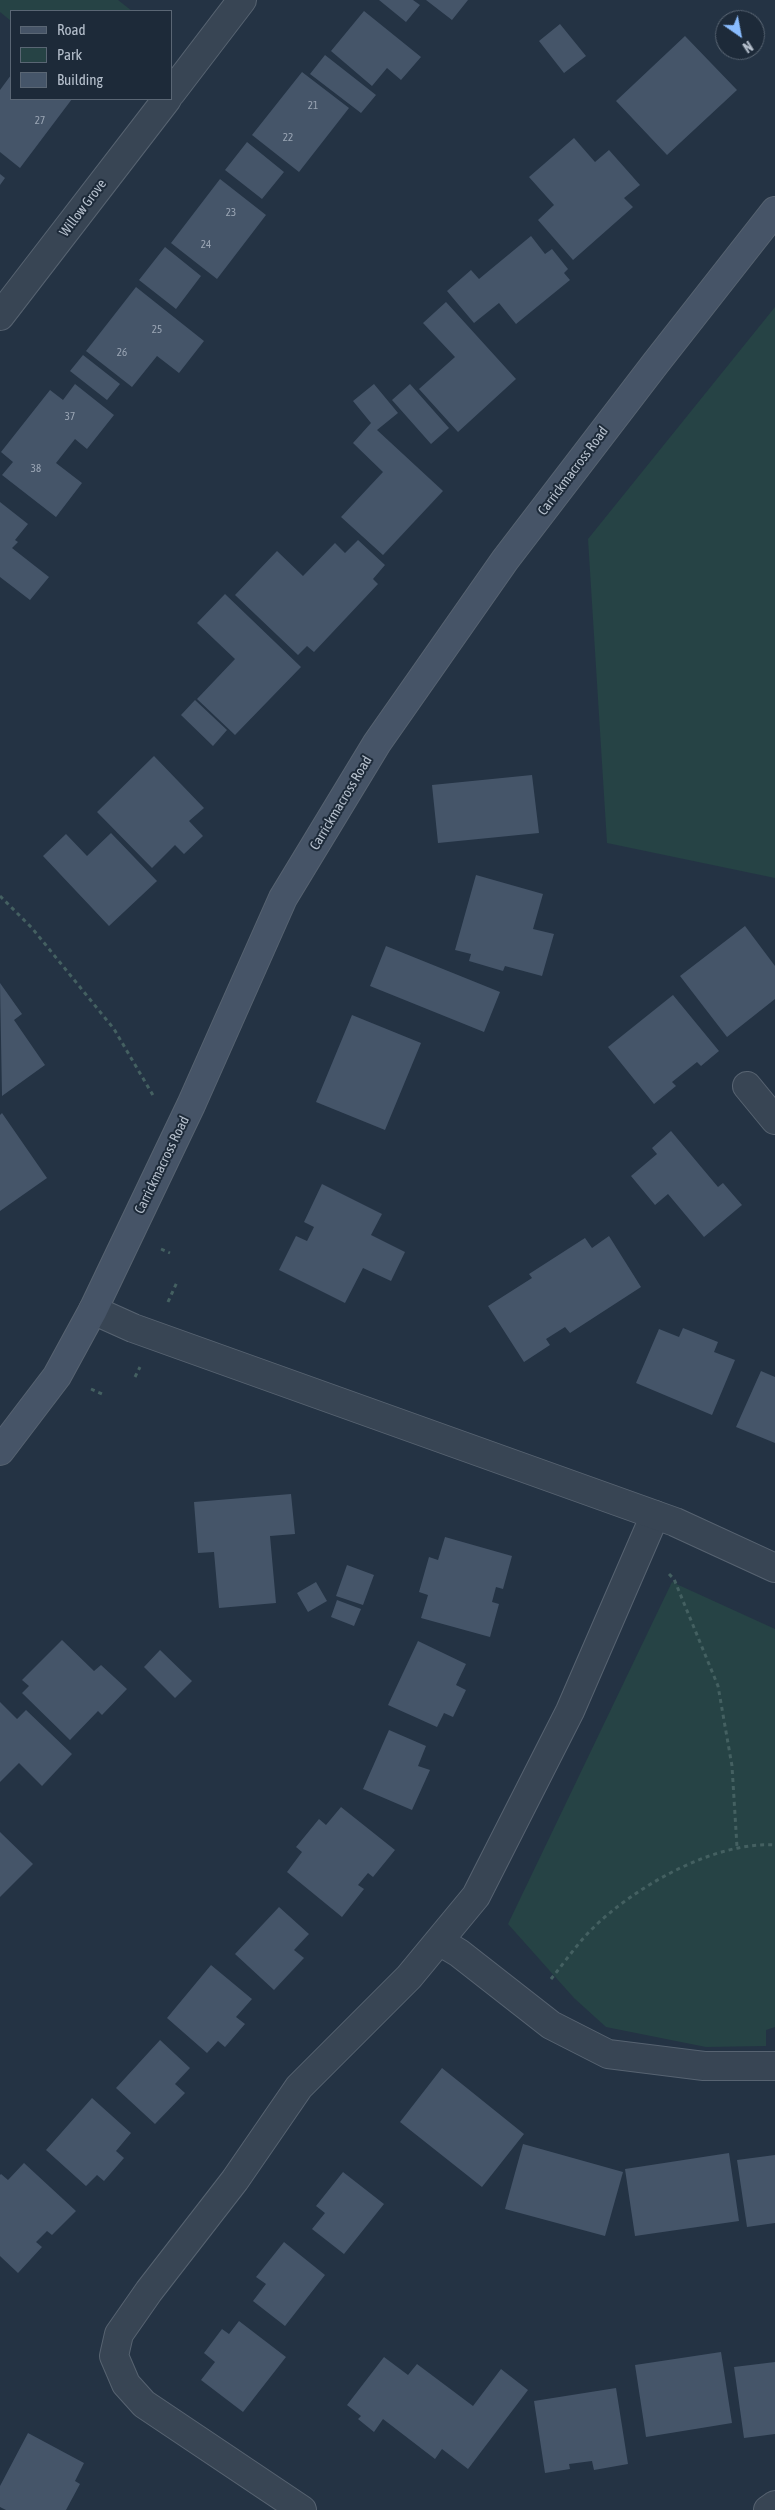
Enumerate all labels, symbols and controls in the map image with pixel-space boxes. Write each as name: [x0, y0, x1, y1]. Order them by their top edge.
legend: [10, 10, 172, 100]
north arrow: [715, 10, 765, 60]
text: Road: [57, 21, 86, 38]
text: N: [740, 38, 755, 56]
text: Park: [57, 46, 82, 63]
text: Building: [57, 71, 103, 88]
house number: 21: [308, 99, 318, 113]
house number: 27: [35, 114, 45, 128]
house number: 22: [283, 131, 293, 145]
street label: Willow Grove: [56, 176, 110, 240]
house number: 23: [226, 206, 236, 220]
house number: 24: [201, 238, 211, 252]
house number: 25: [152, 323, 162, 337]
house number: 26: [117, 346, 127, 360]
house number: 37: [65, 410, 75, 424]
street label: Carrickmacross Road: [534, 423, 612, 519]
house number: 38: [31, 462, 41, 476]
street label: Carrickmacross Road: [306, 753, 376, 853]
street label: Carrickmacross Road: [131, 1113, 193, 1217]

